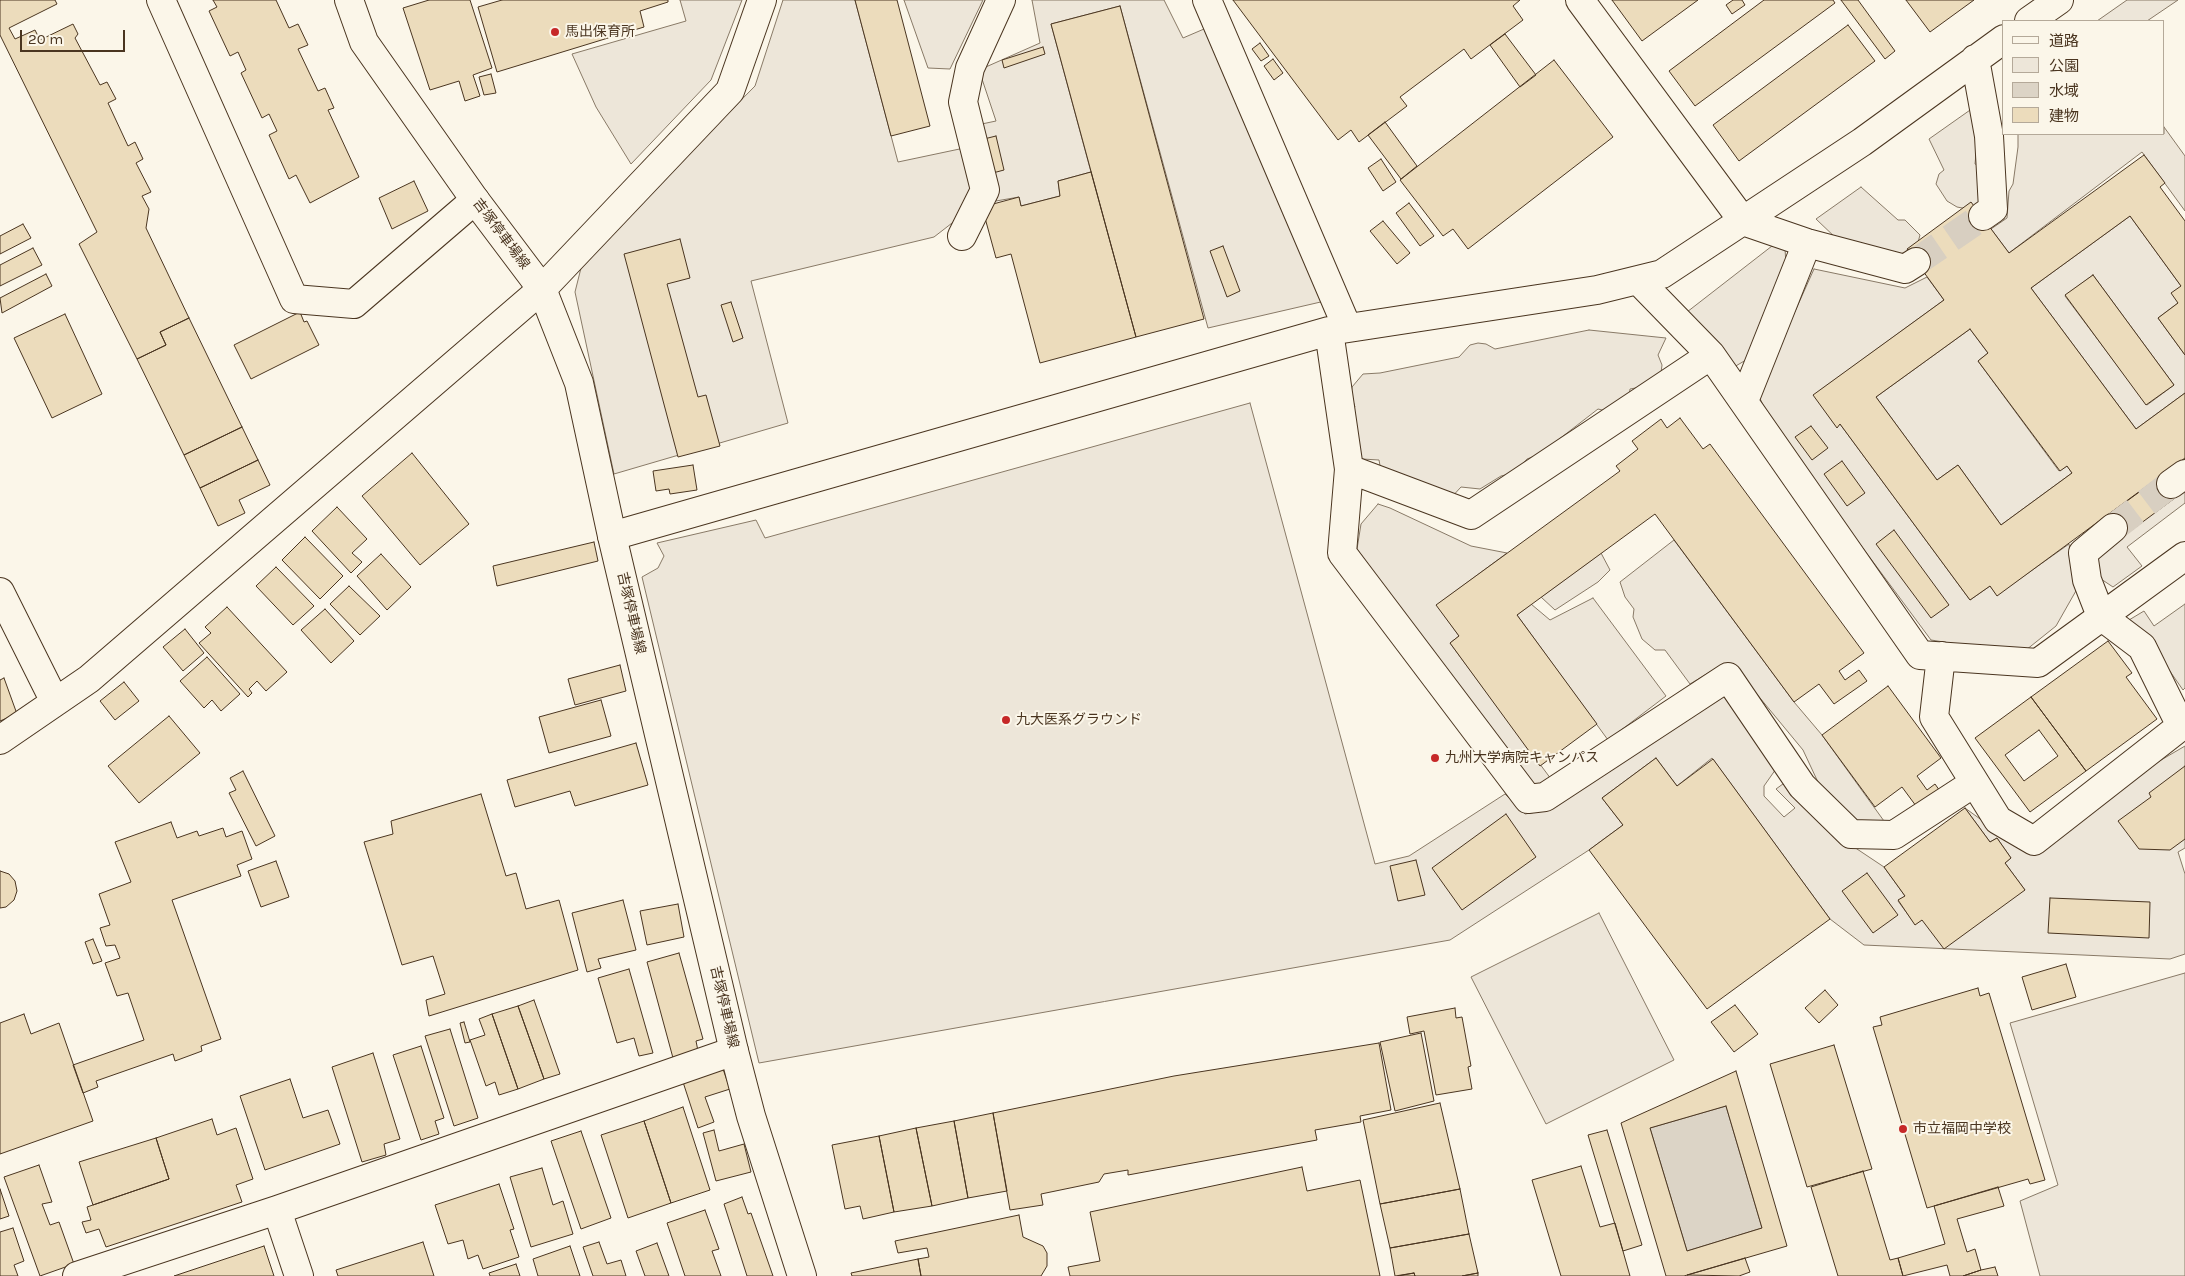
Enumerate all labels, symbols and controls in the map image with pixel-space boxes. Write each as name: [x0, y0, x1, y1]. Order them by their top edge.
scale bar: [22, 20, 128, 52]
legend: [2002, 20, 2165, 135]
place label: 馬出保育所: [565, 24, 635, 40]
marker: 馬出保育所: [549, 26, 561, 38]
text: 20 m: [28, 30, 63, 48]
text: 道路: [2049, 32, 2079, 50]
text: 公園: [2049, 57, 2079, 75]
text: 水域: [2049, 82, 2079, 100]
text: 建物: [2049, 107, 2079, 125]
street label: 吉塚停車場線: [469, 195, 533, 273]
street label: 吉塚停車場線: [613, 570, 649, 656]
place label: 九大医系グラウンド: [1016, 712, 1142, 728]
marker: 九大医系グラウンド: [1000, 714, 1012, 726]
place label: 九州大学病院キャンパス: [1445, 750, 1599, 766]
marker: 九州大学病院キャンパス: [1429, 752, 1441, 764]
street label: 吉塚停車場線: [706, 964, 742, 1050]
place label: 市立福岡中学校: [1913, 1121, 2011, 1137]
marker: 市立福岡中学校: [1897, 1123, 1909, 1135]

